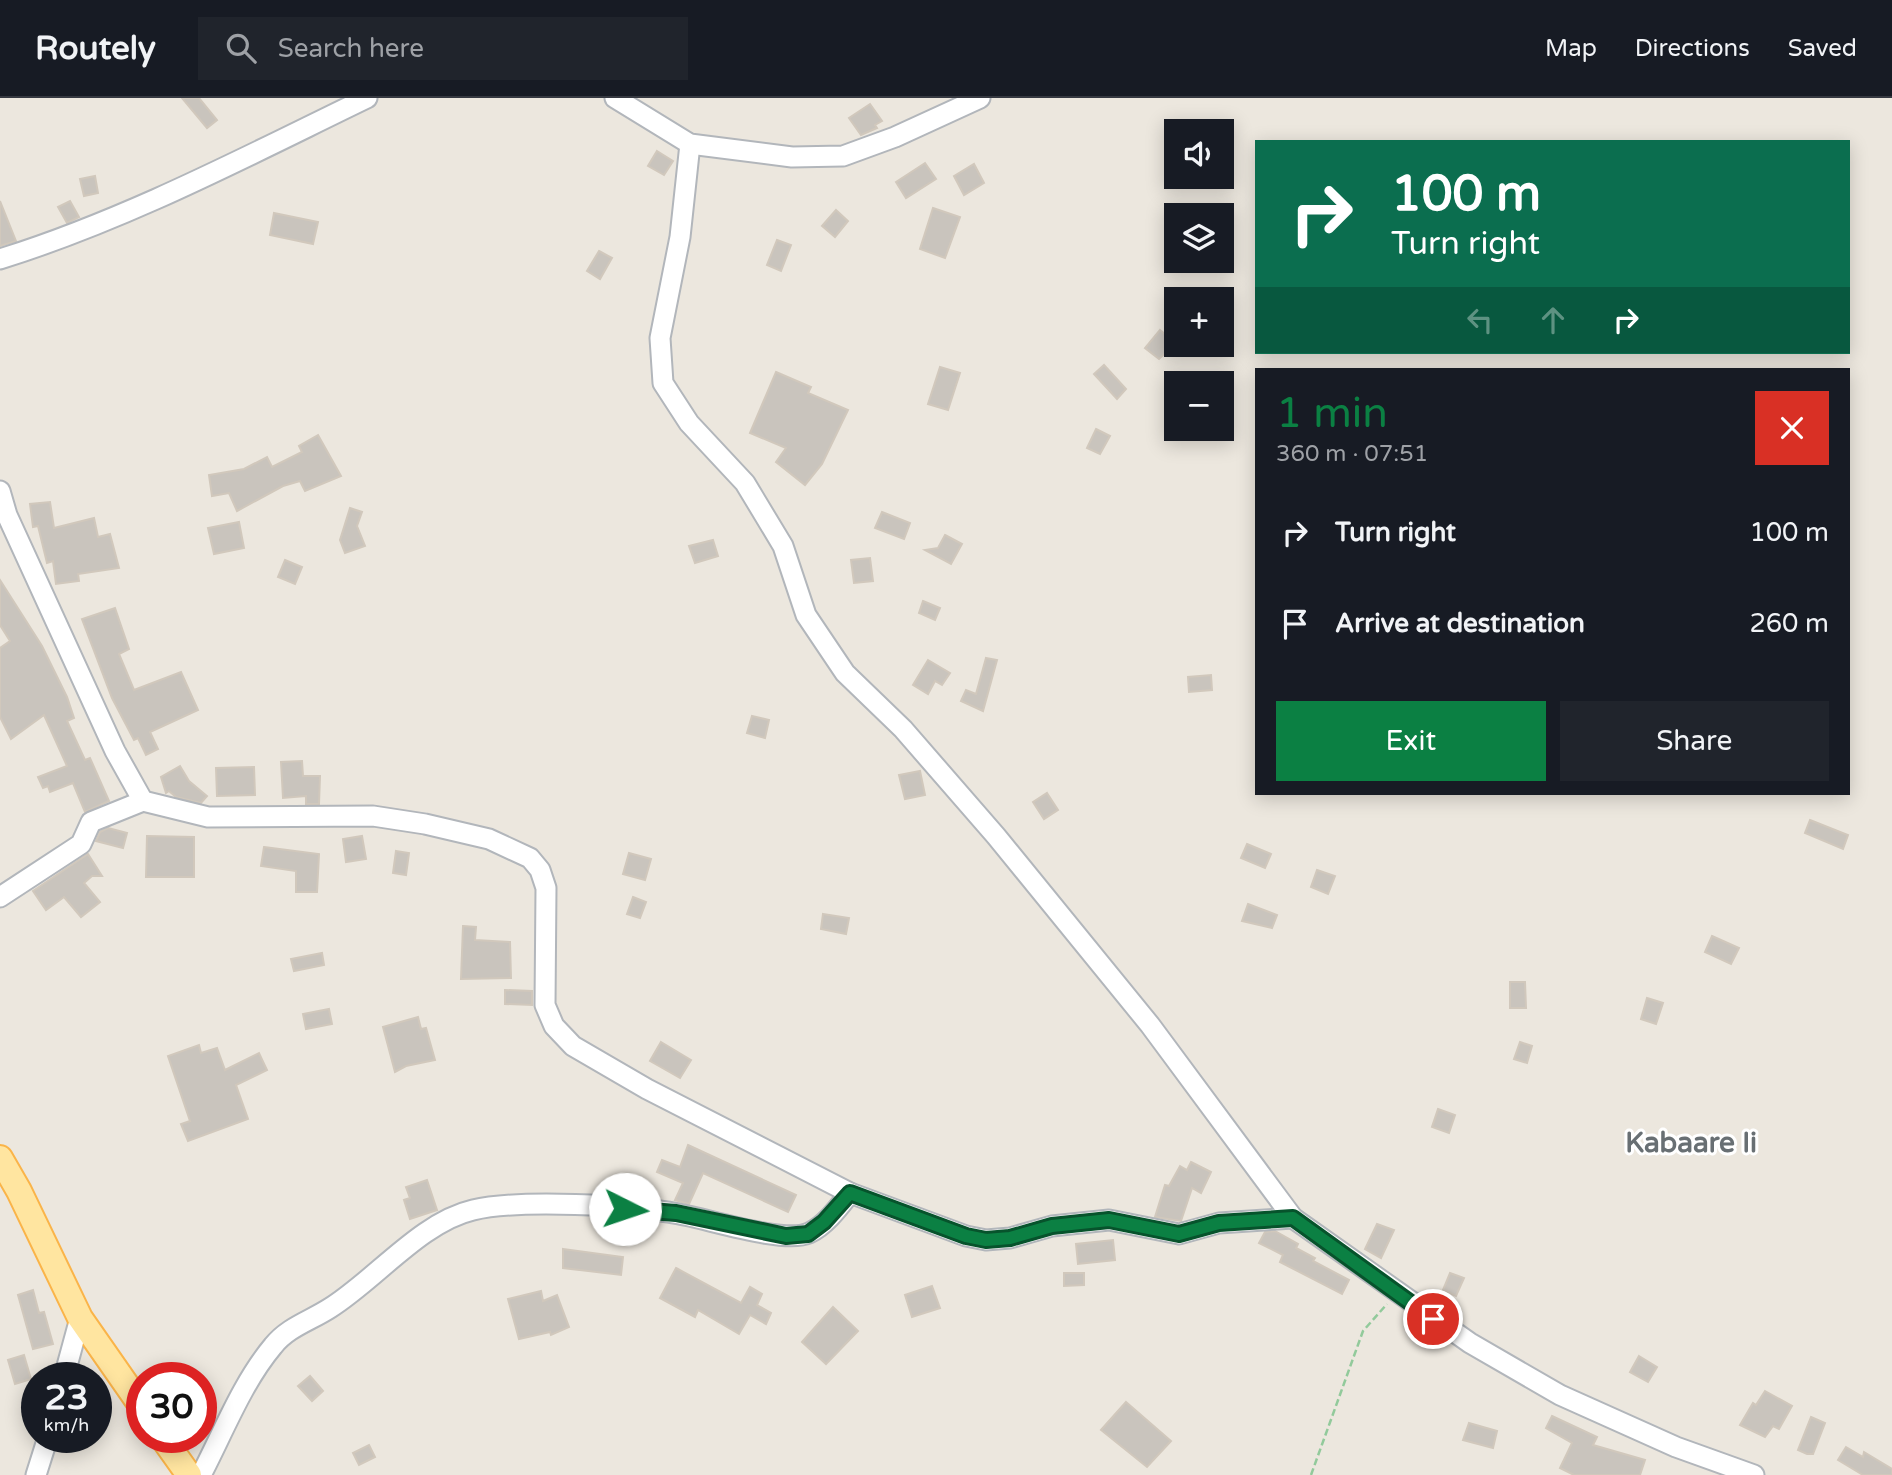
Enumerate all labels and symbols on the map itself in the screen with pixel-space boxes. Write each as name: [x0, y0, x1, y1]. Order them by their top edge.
district label: Kabaare Ii: [1625, 1126, 1757, 1160]
position arrow: [588, 1172, 662, 1246]
pin: [1403, 1289, 1463, 1349]
speed limit sign: 30: [126, 1362, 217, 1453]

